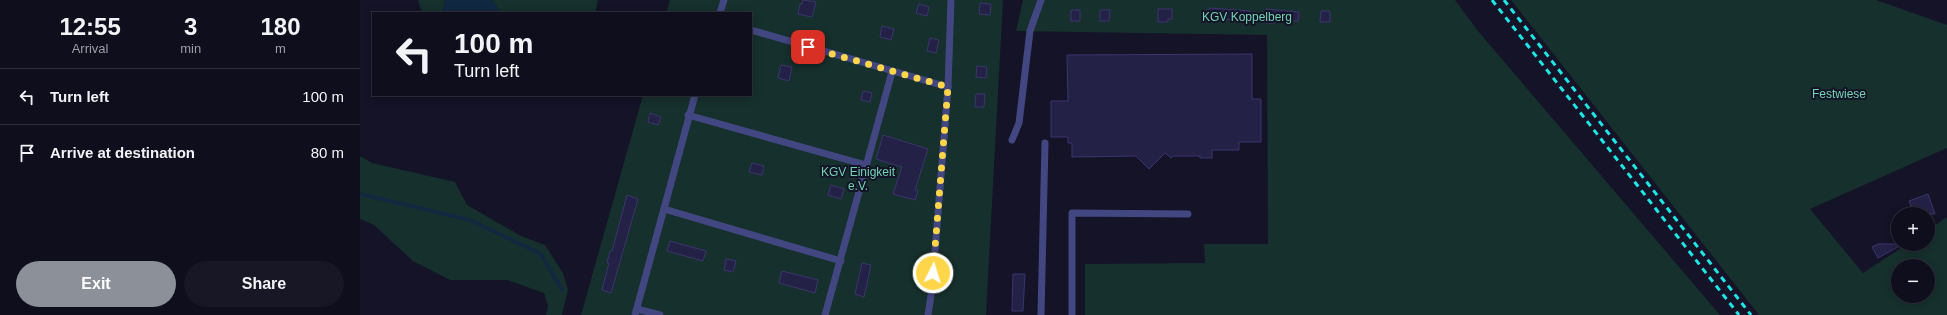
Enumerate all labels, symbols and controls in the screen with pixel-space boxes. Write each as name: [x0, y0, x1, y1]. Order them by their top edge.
park label: KGV Koppelberg: [1202, 10, 1292, 24]
text: 12:55: [59, 13, 121, 40]
text: 3: [184, 13, 197, 40]
text: 180: [261, 13, 301, 40]
icon: left: [388, 28, 440, 80]
text: 100 m: [454, 28, 533, 59]
pin: [791, 30, 825, 64]
icon: arrive: [797, 36, 819, 58]
text: Arrival: [72, 41, 109, 56]
text: min: [180, 41, 201, 56]
text: m: [275, 41, 286, 56]
text: Turn left: [454, 61, 519, 81]
icon: left: [16, 86, 38, 108]
park label: Festwiese: [1812, 87, 1866, 101]
text: Turn left: [50, 88, 109, 105]
text: 100 m: [302, 88, 344, 105]
icon: arrive: [16, 142, 38, 164]
text: Arrive at destination: [50, 144, 195, 161]
text: 80 m: [311, 144, 344, 161]
park label: KGV Einigkeit e.V.: [821, 165, 896, 193]
map controls: [1891, 207, 1935, 303]
button: +: [1891, 207, 1935, 251]
position arrow: [912, 252, 954, 294]
button: −: [1891, 259, 1935, 303]
button: Exit: [16, 261, 176, 307]
button: Share: [184, 261, 344, 307]

